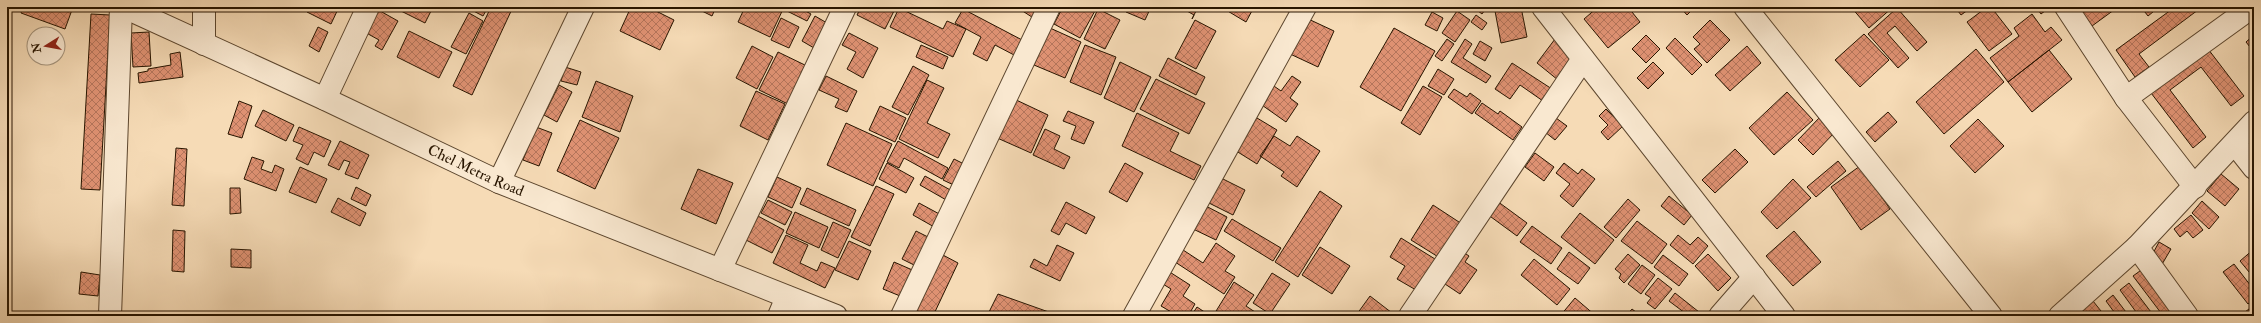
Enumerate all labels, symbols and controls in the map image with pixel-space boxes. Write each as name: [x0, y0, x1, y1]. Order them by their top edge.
north arrow: [26, 26, 66, 66]
text: N: [29, 41, 44, 55]
street label: Chel Metra Road: [425, 140, 527, 201]

